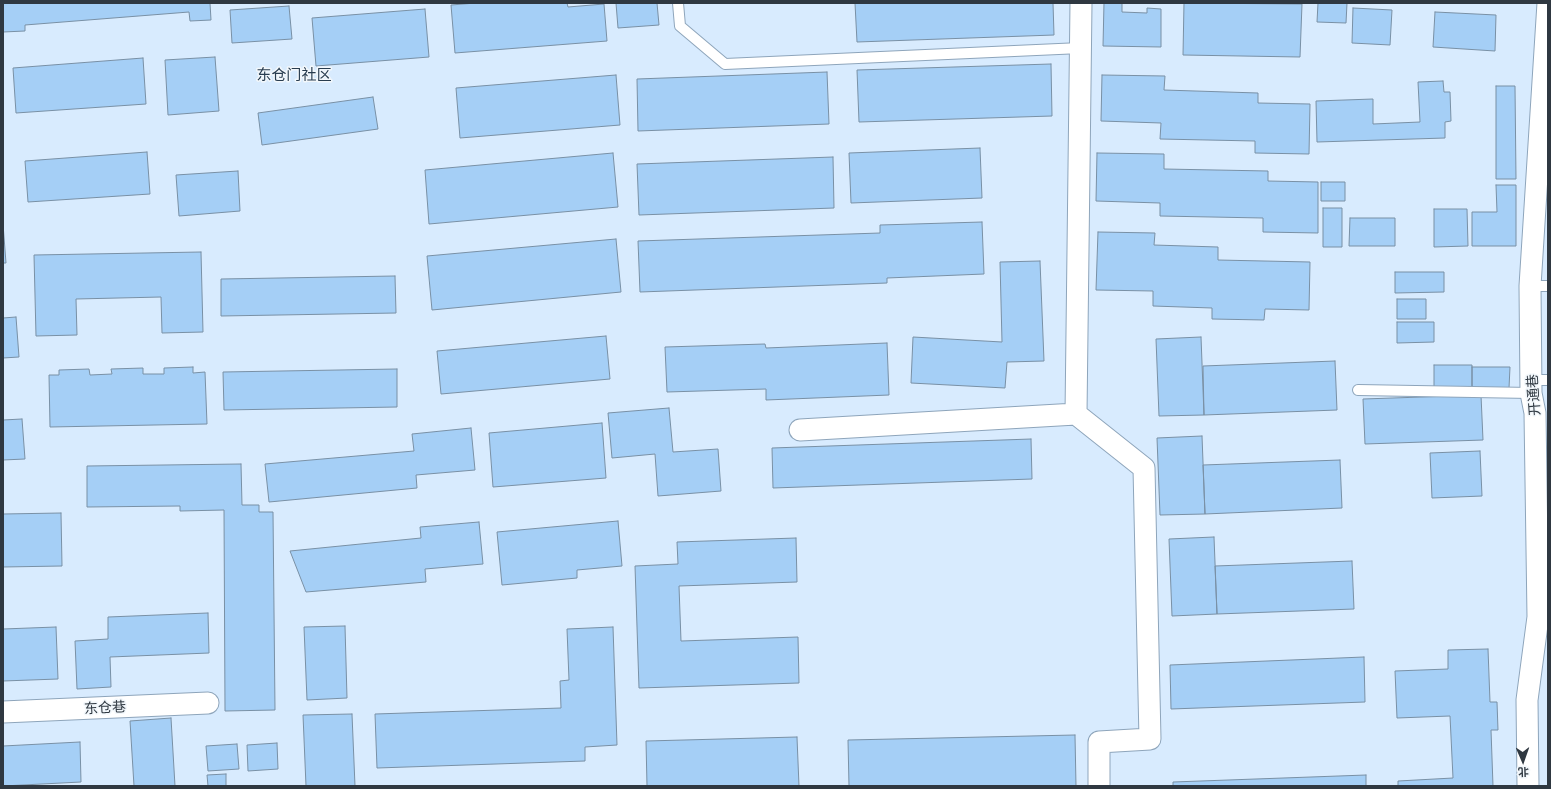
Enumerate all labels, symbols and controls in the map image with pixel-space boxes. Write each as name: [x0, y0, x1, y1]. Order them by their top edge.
district label: 东仓门社区: [257, 65, 331, 83]
street label: 开通巷: [1523, 373, 1543, 417]
street label: 东仓巷: [84, 698, 126, 716]
north arrow: [1503, 741, 1543, 781]
text: 北: [1518, 765, 1529, 781]

